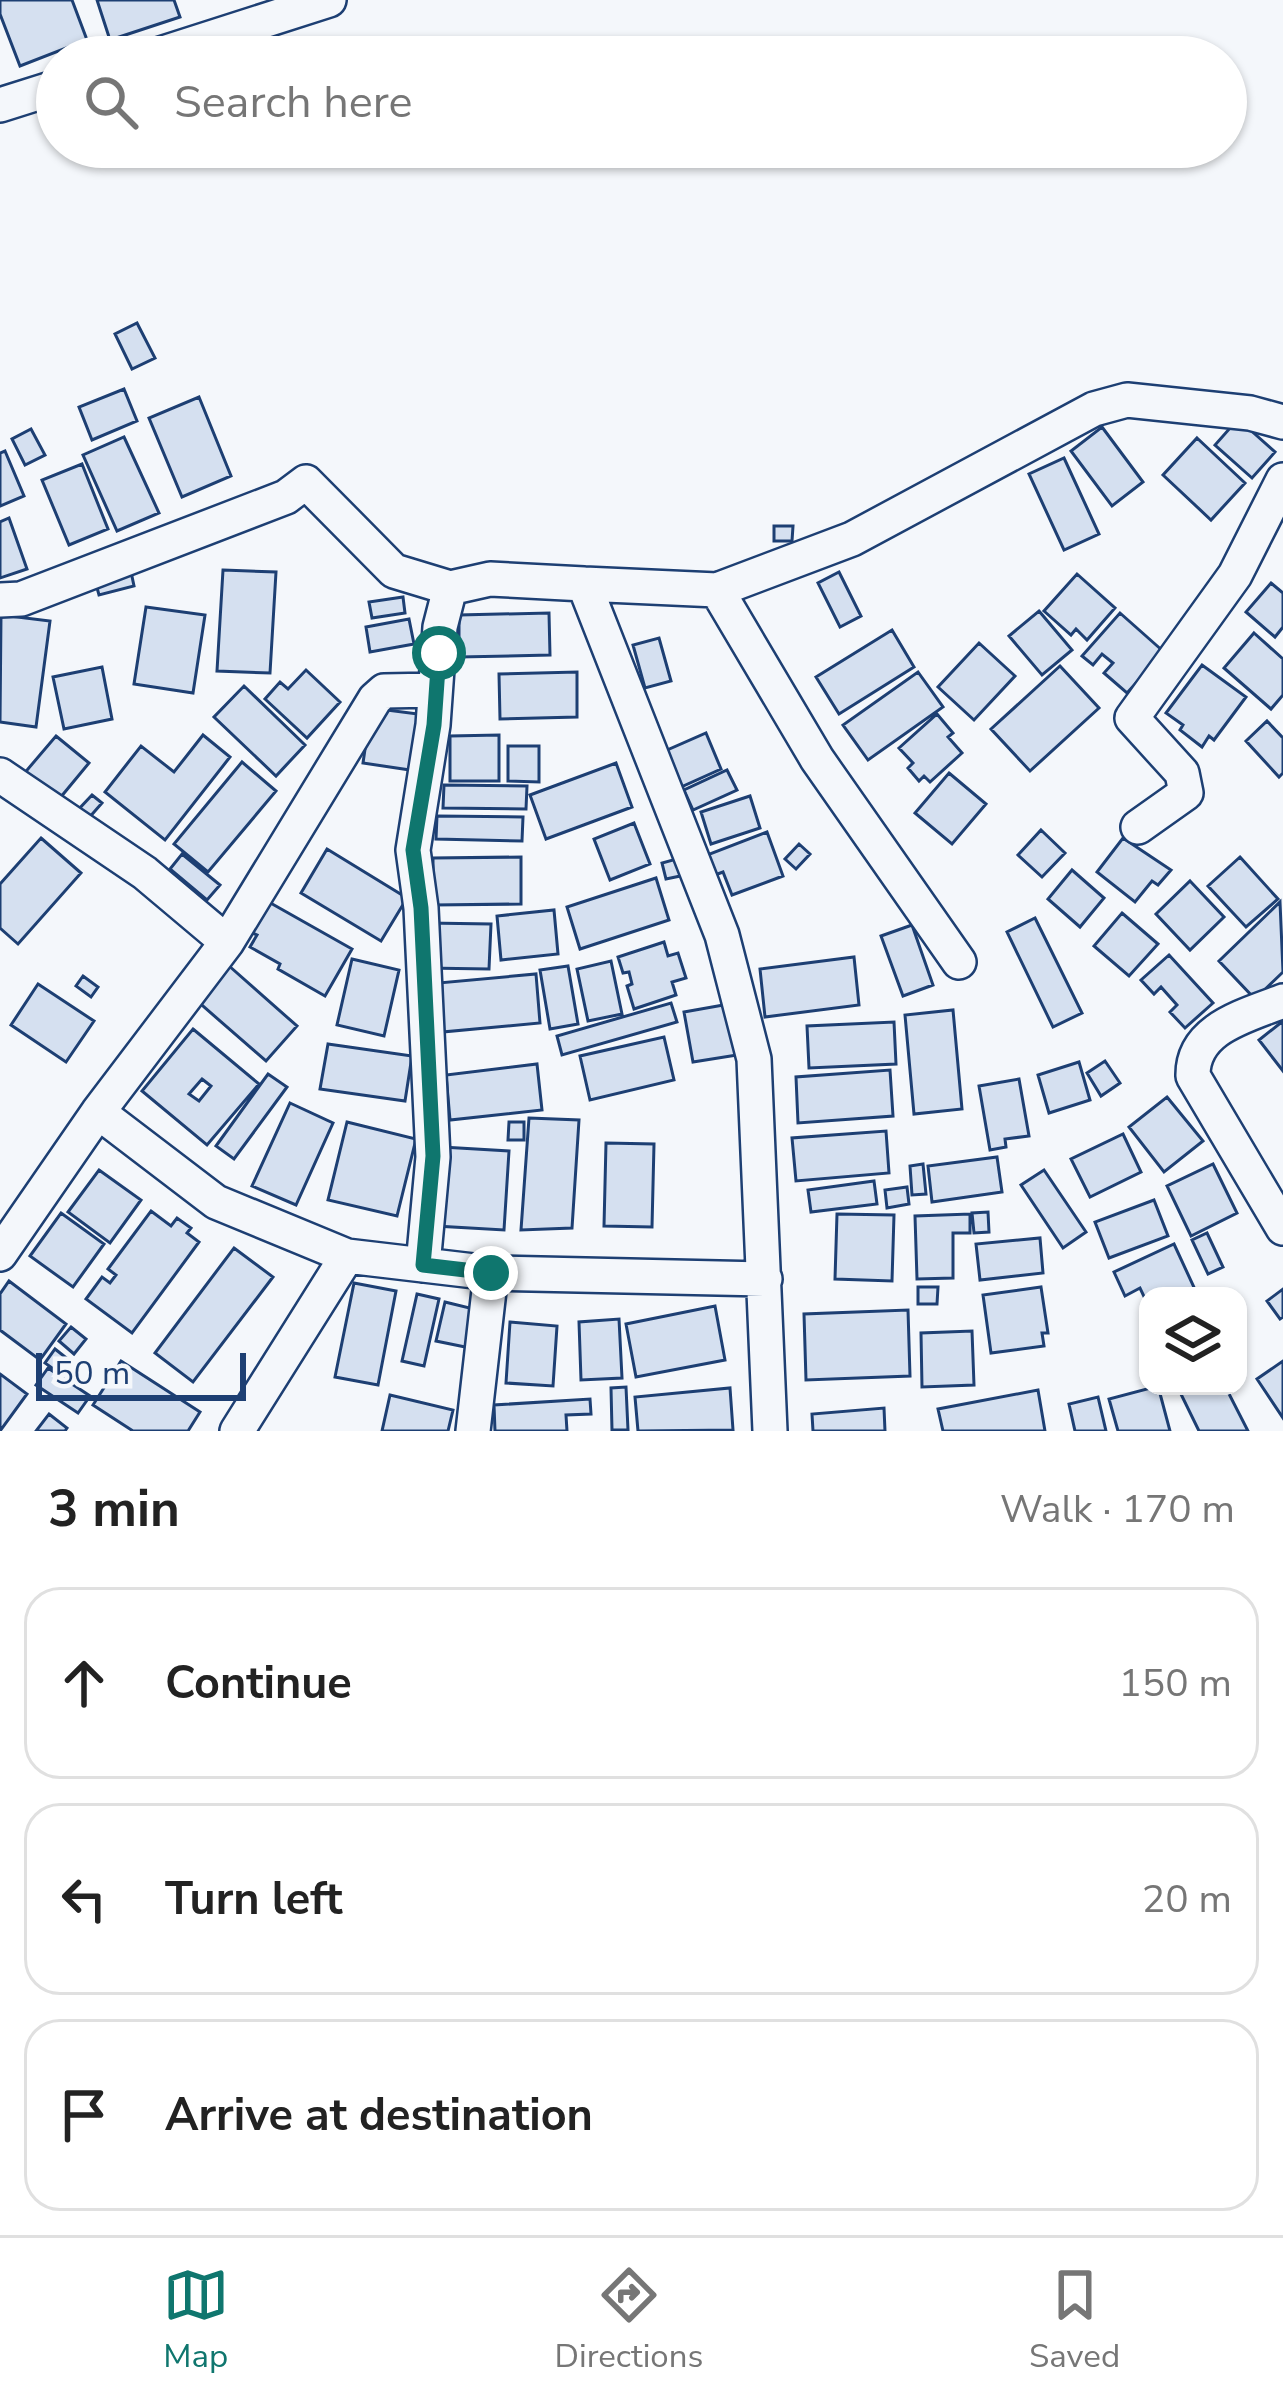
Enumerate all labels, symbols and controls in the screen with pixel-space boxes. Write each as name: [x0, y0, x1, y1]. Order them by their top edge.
search box: [36, 36, 1247, 168]
icon: search: [78, 69, 144, 135]
text: Search here: [174, 72, 413, 133]
route start: [412, 626, 466, 680]
route end: [464, 1246, 518, 1300]
map controls: [1139, 1287, 1247, 1395]
button: layers: [1139, 1287, 1247, 1395]
scale bar: [36, 1347, 246, 1400]
text: 50 m: [54, 1351, 130, 1396]
text: 3 min: [48, 1474, 180, 1544]
text: Walk · 170 m: [1000, 1483, 1235, 1536]
icon: ahead: [51, 1650, 117, 1716]
text: Continue: [165, 1653, 352, 1714]
text: 150 m: [1118, 1657, 1232, 1710]
icon: left: [51, 1866, 117, 1932]
text: Turn left: [165, 1869, 343, 1930]
text: 20 m: [1142, 1873, 1232, 1926]
icon: arrive: [51, 2082, 117, 2148]
text: Arrive at destination: [165, 2085, 593, 2146]
tab: Map: [163, 2262, 229, 2379]
tab: Directions: [555, 2262, 703, 2379]
tab: Saved: [1029, 2262, 1120, 2379]

